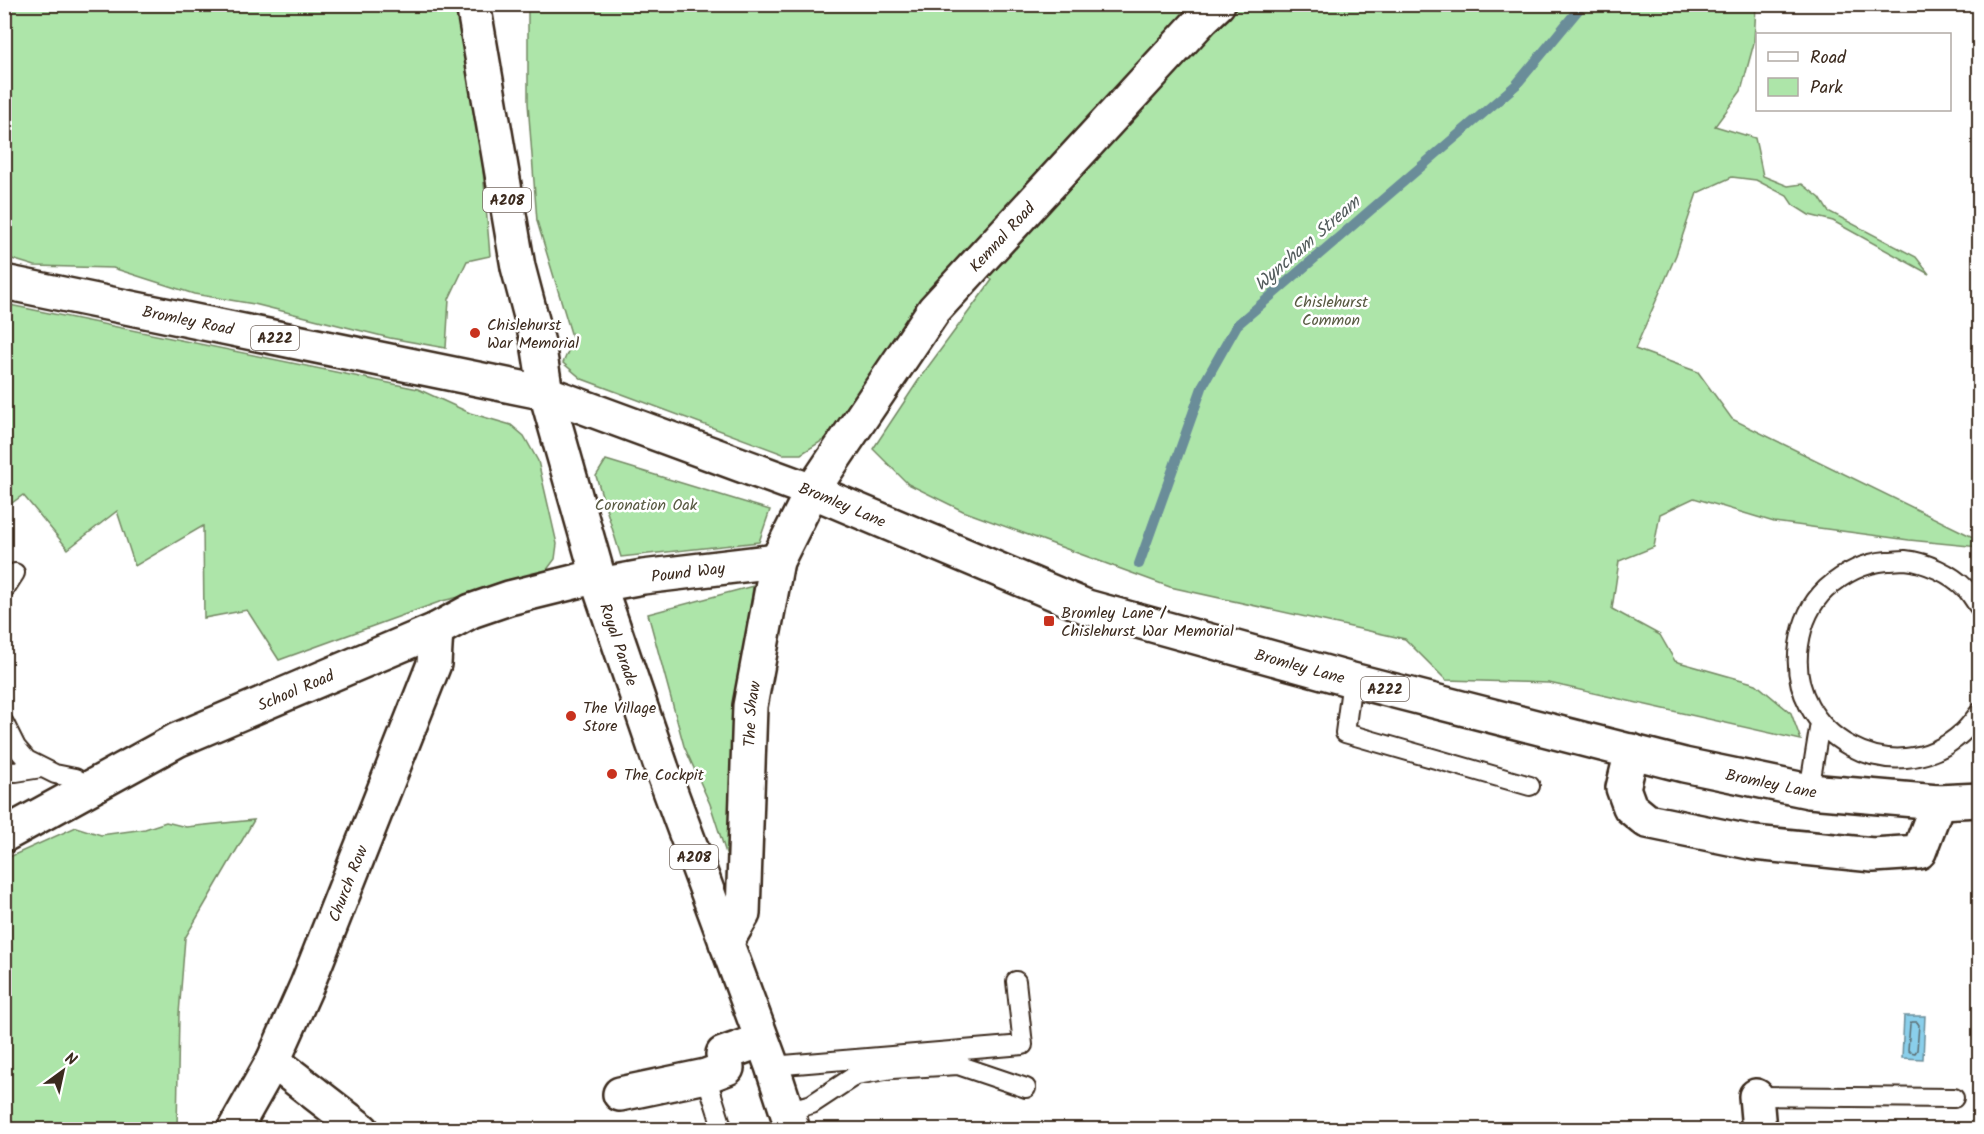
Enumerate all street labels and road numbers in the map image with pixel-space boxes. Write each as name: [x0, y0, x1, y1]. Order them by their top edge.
road number: A208: [483, 188, 531, 212]
street label: Kemnal Road: [964, 196, 1042, 278]
street label: Bromley Road: [140, 300, 237, 343]
road number: A222: [251, 326, 299, 350]
street label: Bromley Lane: [795, 476, 890, 535]
street label: Pound Way: [650, 556, 727, 590]
street label: Royal Parade: [592, 600, 644, 690]
street label: Bromley Lane: [1252, 643, 1347, 691]
street label: School Road: [254, 663, 339, 718]
road number: A222: [1361, 677, 1409, 701]
street label: The Shaw: [738, 679, 768, 747]
street label: Bromley Lane: [1723, 763, 1818, 806]
street label: Church Row: [322, 841, 375, 926]
road number: A208: [670, 845, 718, 869]

